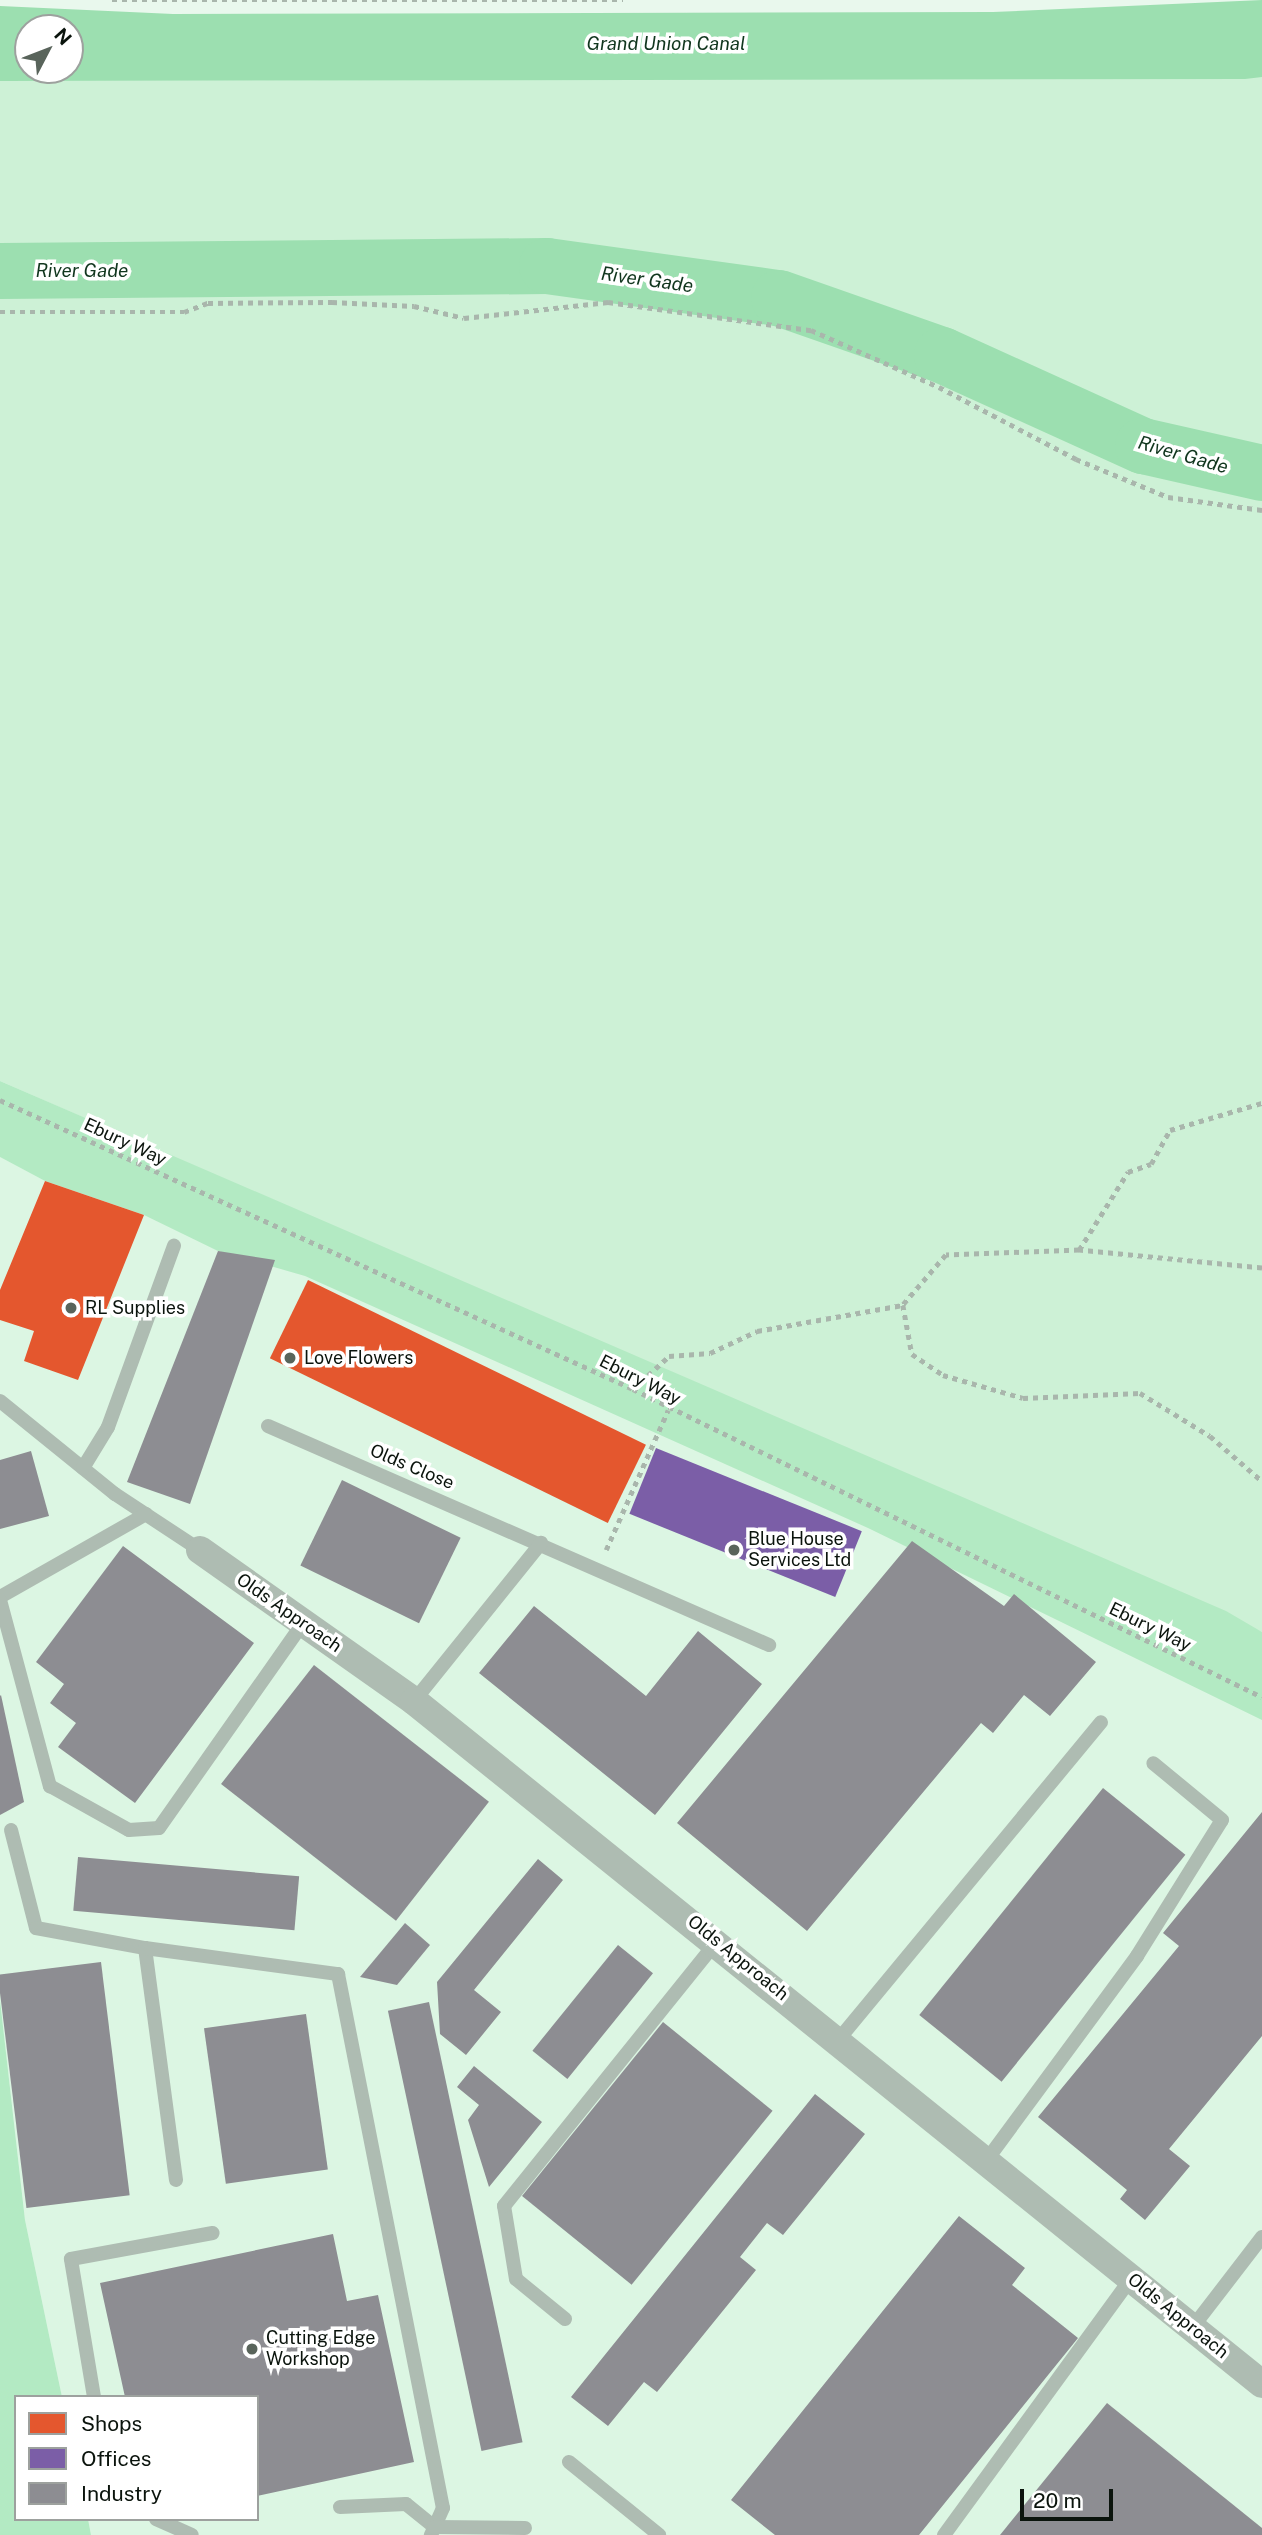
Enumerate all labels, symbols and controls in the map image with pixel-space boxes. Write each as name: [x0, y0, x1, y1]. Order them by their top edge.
north arrow: [14, 14, 84, 84]
text: N: [50, 23, 76, 49]
water label: Grand Union Canal: [586, 33, 746, 55]
water label: River Gade: [36, 260, 128, 282]
water label: River Gade: [599, 262, 695, 298]
water label: River Gade: [1135, 431, 1231, 479]
street label: Ebury Way: [80, 1113, 170, 1171]
place label: RL Supplies: [85, 1297, 185, 1319]
marker: RL Supplies: [63, 1300, 79, 1316]
place label: Love Flowers: [304, 1347, 413, 1369]
marker: Love Flowers: [282, 1350, 298, 1366]
street label: Ebury Way: [595, 1350, 685, 1410]
street label: Olds Close: [367, 1440, 457, 1494]
place label: Blue House Services Ltd: [748, 1529, 851, 1572]
marker: Blue House Services Ltd: [726, 1542, 742, 1558]
street label: Olds Approach: [232, 1569, 346, 1657]
street label: Ebury Way: [1105, 1598, 1195, 1656]
street label: Olds Approach: [683, 1911, 793, 2005]
street label: Olds Approach: [1123, 2269, 1233, 2363]
place label: Cutting Edge Workshop: [266, 2328, 375, 2370]
marker: Cutting Edge Workshop: [244, 2341, 260, 2357]
legend: [14, 2395, 259, 2521]
text: Shops: [81, 2411, 142, 2436]
text: Offices: [81, 2446, 151, 2471]
scale bar: [1024, 2476, 1117, 2520]
text: Industry: [81, 2481, 162, 2506]
text: 20 m: [1033, 2488, 1082, 2513]

